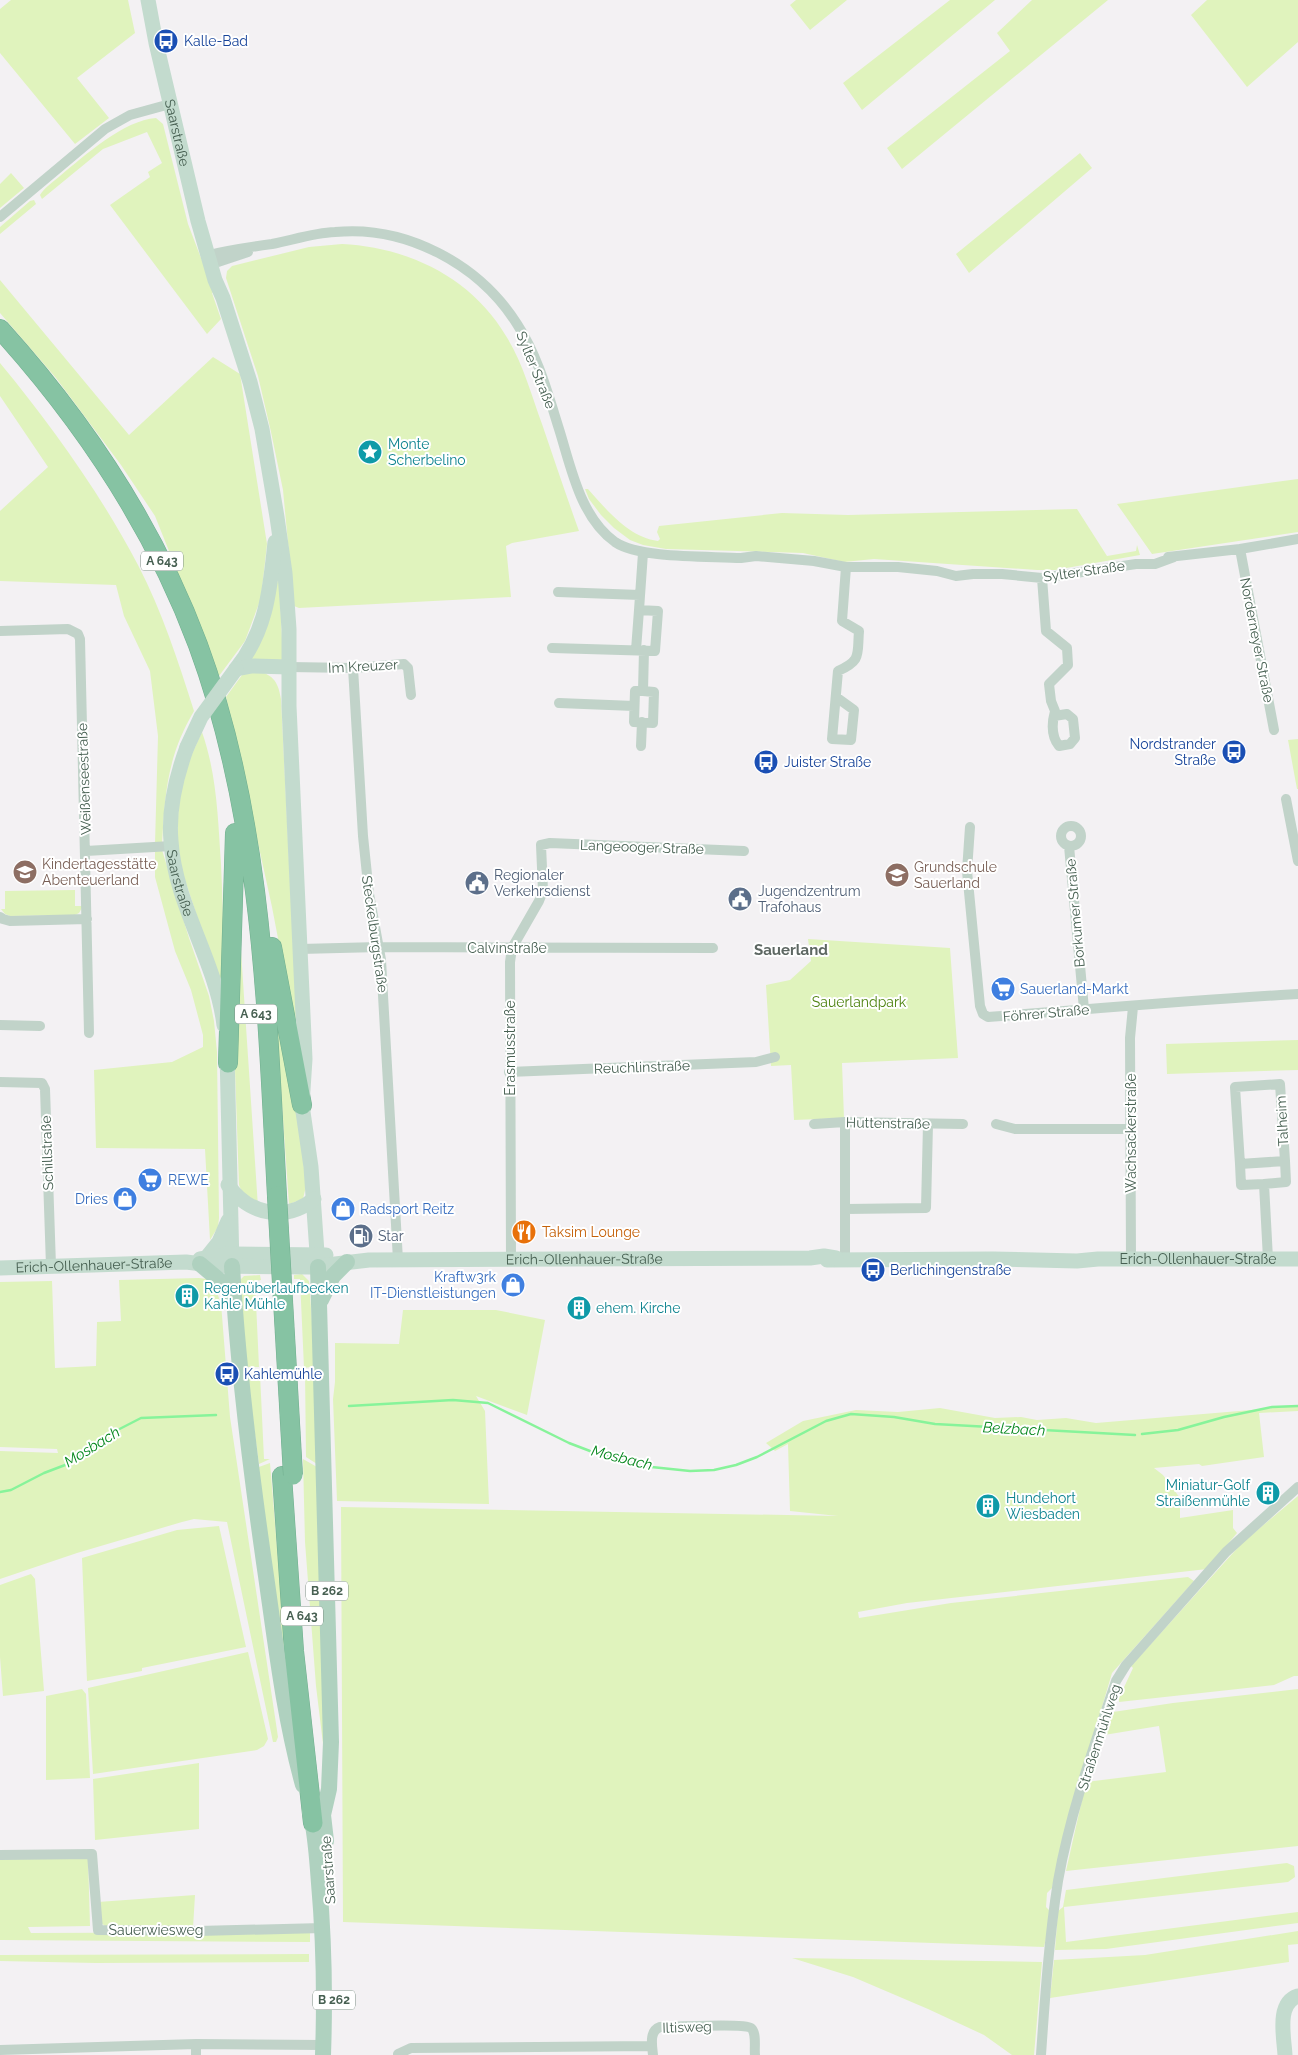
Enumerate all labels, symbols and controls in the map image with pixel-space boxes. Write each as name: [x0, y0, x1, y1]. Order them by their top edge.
bus stop icon: Kalle-Bad: [153, 28, 179, 54]
place label: Kalle-Bad: [184, 33, 248, 49]
street label: Saarstraße: [162, 98, 193, 168]
street label: Sylter Straße: [513, 329, 559, 411]
place label: Monte Scherbelino: [388, 436, 466, 468]
place icon: Monte Scherbelino: [357, 439, 383, 465]
road number: A 643: [141, 552, 183, 570]
street label: Sylter Straße: [1042, 557, 1126, 585]
street label: Norderneyer Straße: [1237, 576, 1277, 704]
street label: Im Kreuzer: [328, 656, 398, 676]
street label: Weißenseestraße: [74, 723, 94, 835]
place label: Nordstrander Straße: [1130, 736, 1216, 768]
bus stop icon: Nordstrander Straße: [1221, 739, 1247, 765]
bus stop icon: Juister Straße: [753, 749, 779, 775]
place label: Juister Straße: [784, 754, 871, 770]
street label: Langeooger Straße: [580, 837, 704, 857]
street label: Saarstraße: [164, 848, 197, 918]
place label: Kindertagesstätte Abenteuerland: [42, 856, 157, 888]
street label: Borkumer Straße: [1062, 858, 1088, 968]
school or university icon: Kindertagesstätte Abenteuerland: [12, 859, 38, 885]
place label: Grundschule Sauerland: [914, 859, 997, 891]
school or university icon: Grundschule Sauerland: [884, 862, 910, 888]
place label: Regionaler Verkehrsdienst: [494, 867, 591, 899]
public building icon: Regionaler Verkehrsdienst: [464, 870, 490, 896]
street label: Steckelburgstraße: [359, 874, 391, 994]
place label: Jugendzentrum Trafohaus: [758, 883, 861, 915]
public building icon: Jugendzentrum Trafohaus: [727, 886, 753, 912]
street label: Calvinstraße: [467, 940, 547, 956]
district label: Sauerland: [754, 941, 828, 959]
supermarket icon: Sauerland-Markt: [990, 976, 1016, 1002]
place label: Sauerland-Markt: [1020, 981, 1129, 997]
park label: Sauerlandpark: [812, 994, 907, 1010]
street label: Erasmusstraße: [502, 1000, 518, 1096]
street label: Föhrer Straße: [1002, 1001, 1090, 1025]
road number: A 643: [235, 1004, 277, 1024]
street label: Reuchlinstraße: [594, 1057, 690, 1077]
street label: Wachsackerstraße: [1123, 1073, 1139, 1193]
street label: Talheim: [1273, 1095, 1291, 1147]
street label: Huttenstraße: [846, 1114, 930, 1132]
street label: Schillstraße: [38, 1115, 56, 1191]
supermarket icon: REWE: [137, 1167, 163, 1193]
place label: REWE: [168, 1172, 209, 1188]
shop icon: Dries: [112, 1186, 138, 1212]
place label: Dries: [75, 1191, 108, 1207]
shop icon: Radsport Reitz: [330, 1196, 356, 1222]
place label: Radsport Reitz: [360, 1201, 454, 1217]
restaurant icon: Taksim Lounge: [511, 1219, 537, 1245]
fuel station icon: Star: [348, 1223, 374, 1249]
place label: Taksim Lounge: [542, 1224, 640, 1240]
place label: Star: [378, 1228, 404, 1244]
street label: Erich-Ollenhauer-Straße: [506, 1251, 663, 1267]
street label: Erich-Ollenhauer-Straße: [1119, 1251, 1276, 1267]
street label: Erich-Ollenhauer-Straße: [15, 1254, 173, 1275]
bus stop icon: Berlichingenstraße: [860, 1257, 886, 1283]
place label: Berlichingenstraße: [890, 1262, 1011, 1278]
place label: Kraftw3rk IT-Dienstleistungen: [370, 1269, 497, 1301]
shop icon: Kraftw3rk IT-Dienstleistungen: [500, 1272, 526, 1298]
place label: Regenüberlaufbecken Kahle Mühle: [204, 1280, 349, 1312]
building icon: Regenüberlaufbecken Kahle Mühle: [174, 1283, 200, 1309]
building icon: ehem. Kirche: [566, 1295, 592, 1321]
place label: ehem. Kirche: [596, 1300, 681, 1316]
bus stop icon: Kahlemühle: [214, 1361, 240, 1387]
place label: Kahlemühle: [244, 1366, 322, 1382]
water label: Belzbach: [982, 1418, 1046, 1440]
water label: Mosbach: [61, 1423, 123, 1471]
water label: Mosbach: [590, 1442, 654, 1474]
place label: Miniatur-Golf Straißenmühle: [1156, 1477, 1251, 1509]
building icon: Miniatur-Golf Straißenmühle: [1255, 1480, 1281, 1506]
place label: Hundehort Wiesbaden: [1006, 1490, 1080, 1522]
building icon: Hundehort Wiesbaden: [975, 1493, 1001, 1519]
road number: B 262: [306, 1582, 348, 1600]
road number: A 643: [281, 1606, 323, 1625]
street label: Straßenmühlweg: [1074, 1682, 1124, 1792]
street label: Saarstraße: [318, 1835, 338, 1905]
street label: Sauerwiesweg: [109, 1922, 203, 1938]
road number: B 262: [313, 1990, 355, 2010]
street label: Iltisweg: [662, 2018, 712, 2036]

